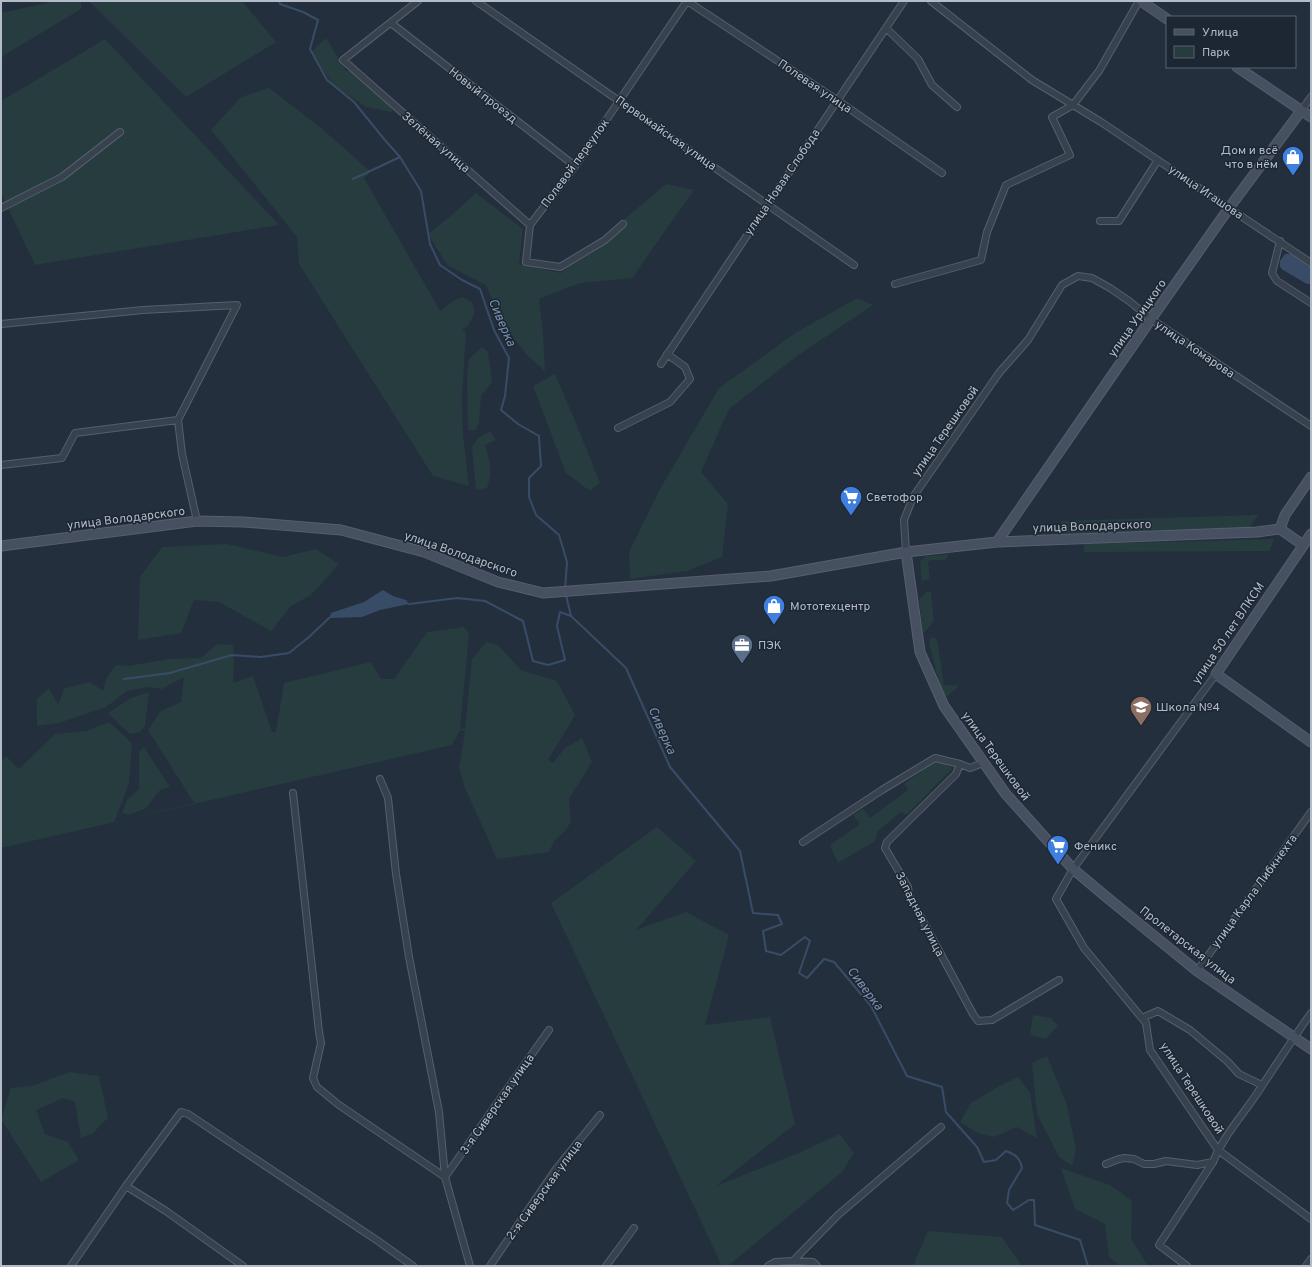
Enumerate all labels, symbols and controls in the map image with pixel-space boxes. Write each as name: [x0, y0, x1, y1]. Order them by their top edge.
legend: [1166, 16, 1296, 68]
text: Улица: [1202, 25, 1238, 41]
text: Парк: [1202, 45, 1230, 61]
street label: Полевая улица: [774, 56, 855, 118]
street label: Новый проезд: [445, 64, 520, 128]
street label: Первомайская улица: [612, 93, 719, 175]
street label: Зелёная улица: [398, 109, 473, 177]
street label: Полевой переулок: [538, 116, 614, 211]
street label: улица Новая Слобода: [741, 126, 824, 239]
place label: Дом и всё что в нём: [1221, 143, 1278, 173]
shop icon: Дом и всё что в нём: [1280, 144, 1306, 177]
street label: улица Игашова: [1165, 162, 1246, 224]
street label: улица Урицкого: [1105, 276, 1171, 361]
water label: Сиверка: [484, 296, 518, 349]
street label: улица Комарова: [1151, 317, 1237, 382]
street label: улица Терешковой: [909, 383, 983, 480]
supermarket icon: Светофор: [838, 484, 864, 517]
place label: Светофор: [866, 490, 923, 506]
street label: улица Володарского: [66, 504, 186, 534]
street label: улица Володарского: [1032, 517, 1152, 537]
street label: улица Володарского: [402, 528, 520, 582]
street label: улица 50 лет ВЛКСМ: [1189, 580, 1269, 688]
shop icon: Мототехцентр: [761, 593, 787, 626]
place label: Мототехцентр: [790, 599, 871, 615]
office icon: ПЭК: [729, 632, 755, 665]
place label: ПЭК: [758, 638, 782, 654]
school or university icon: Школа №4: [1128, 694, 1154, 727]
place label: Школа №4: [1156, 700, 1220, 716]
water label: Сиверка: [644, 704, 679, 757]
street label: улица Терешковой: [957, 709, 1033, 804]
street label: улица Карла Либкнехта: [1208, 832, 1302, 952]
supermarket icon: Феникс: [1045, 833, 1071, 866]
place label: Феникс: [1074, 839, 1117, 855]
street label: Западная улица: [891, 869, 947, 960]
street label: Пролетарская улица: [1136, 903, 1239, 988]
water label: Сиверка: [843, 964, 886, 1014]
street label: улица Терешковой: [1155, 1039, 1227, 1138]
street label: 3-я Сиверская улица: [457, 1051, 539, 1158]
street label: 2-я Сиверская улица: [503, 1137, 586, 1244]

